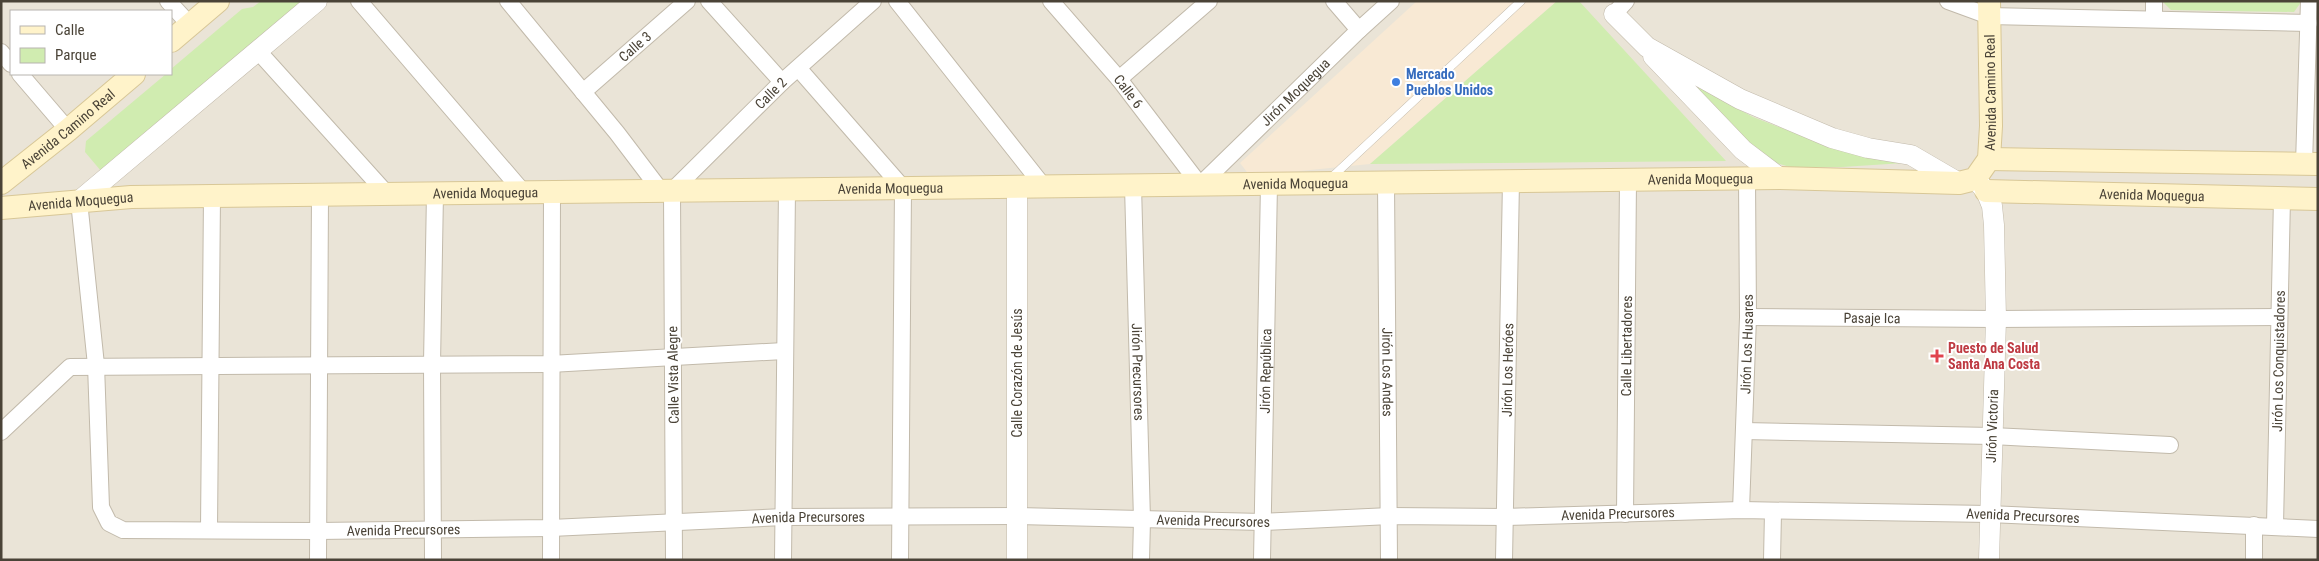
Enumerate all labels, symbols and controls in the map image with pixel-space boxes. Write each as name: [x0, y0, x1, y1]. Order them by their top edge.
legend: [10, 10, 172, 75]
text: Calle: [55, 21, 85, 39]
street label: Calle 3: [615, 28, 654, 65]
street label: Avenida Camino Real: [1982, 34, 1999, 151]
text: Parque: [55, 46, 97, 64]
street label: Jirón Moquegua: [1258, 55, 1333, 129]
place label: Mercado Pueblos Unidos: [1406, 66, 1493, 98]
street label: Calle 6: [1111, 71, 1146, 111]
street label: Calle 2: [752, 74, 790, 112]
marker: Mercado Pueblos Unidos: [1390, 76, 1402, 88]
street label: Avenida Camino Real: [18, 86, 118, 172]
street label: Avenida Moquegua: [1648, 170, 1753, 188]
street label: Avenida Moquegua: [1243, 175, 1348, 192]
street label: Avenida Moquegua: [838, 180, 943, 197]
street label: Avenida Moquegua: [433, 184, 538, 201]
street label: Avenida Moquegua: [2099, 186, 2205, 204]
street label: Avenida Moquegua: [27, 189, 134, 214]
street label: Jirón Los Conquistadores: [2269, 290, 2288, 432]
street label: Jirón Los Husares: [1737, 294, 1756, 394]
street label: Calle Libertadores: [1618, 296, 1635, 396]
street label: Calle Corazón de Jesús: [1009, 308, 1025, 438]
street label: Pasaje Ica: [1843, 310, 1901, 326]
street label: Jirón Precursores: [1129, 323, 1147, 421]
street label: Jirón Los Heróes: [1499, 323, 1516, 417]
street label: Calle Vista Alegre: [664, 326, 682, 424]
street label: Jirón Los Andes: [1379, 327, 1396, 417]
street label: Jirón República: [1257, 328, 1274, 414]
place label: Puesto de Salud Santa Ana Costa: [1948, 340, 2041, 372]
marker: Puesto de Salud Santa Ana Costa: [1930, 349, 1944, 363]
street label: Jirón Victoria: [1983, 389, 2001, 463]
street label: Avenida Precursores: [1561, 504, 1675, 523]
street label: Avenida Precursores: [1966, 506, 2080, 526]
street label: Avenida Precursores: [751, 509, 865, 527]
street label: Avenida Precursores: [1156, 511, 1270, 530]
street label: Avenida Precursores: [347, 521, 460, 539]

